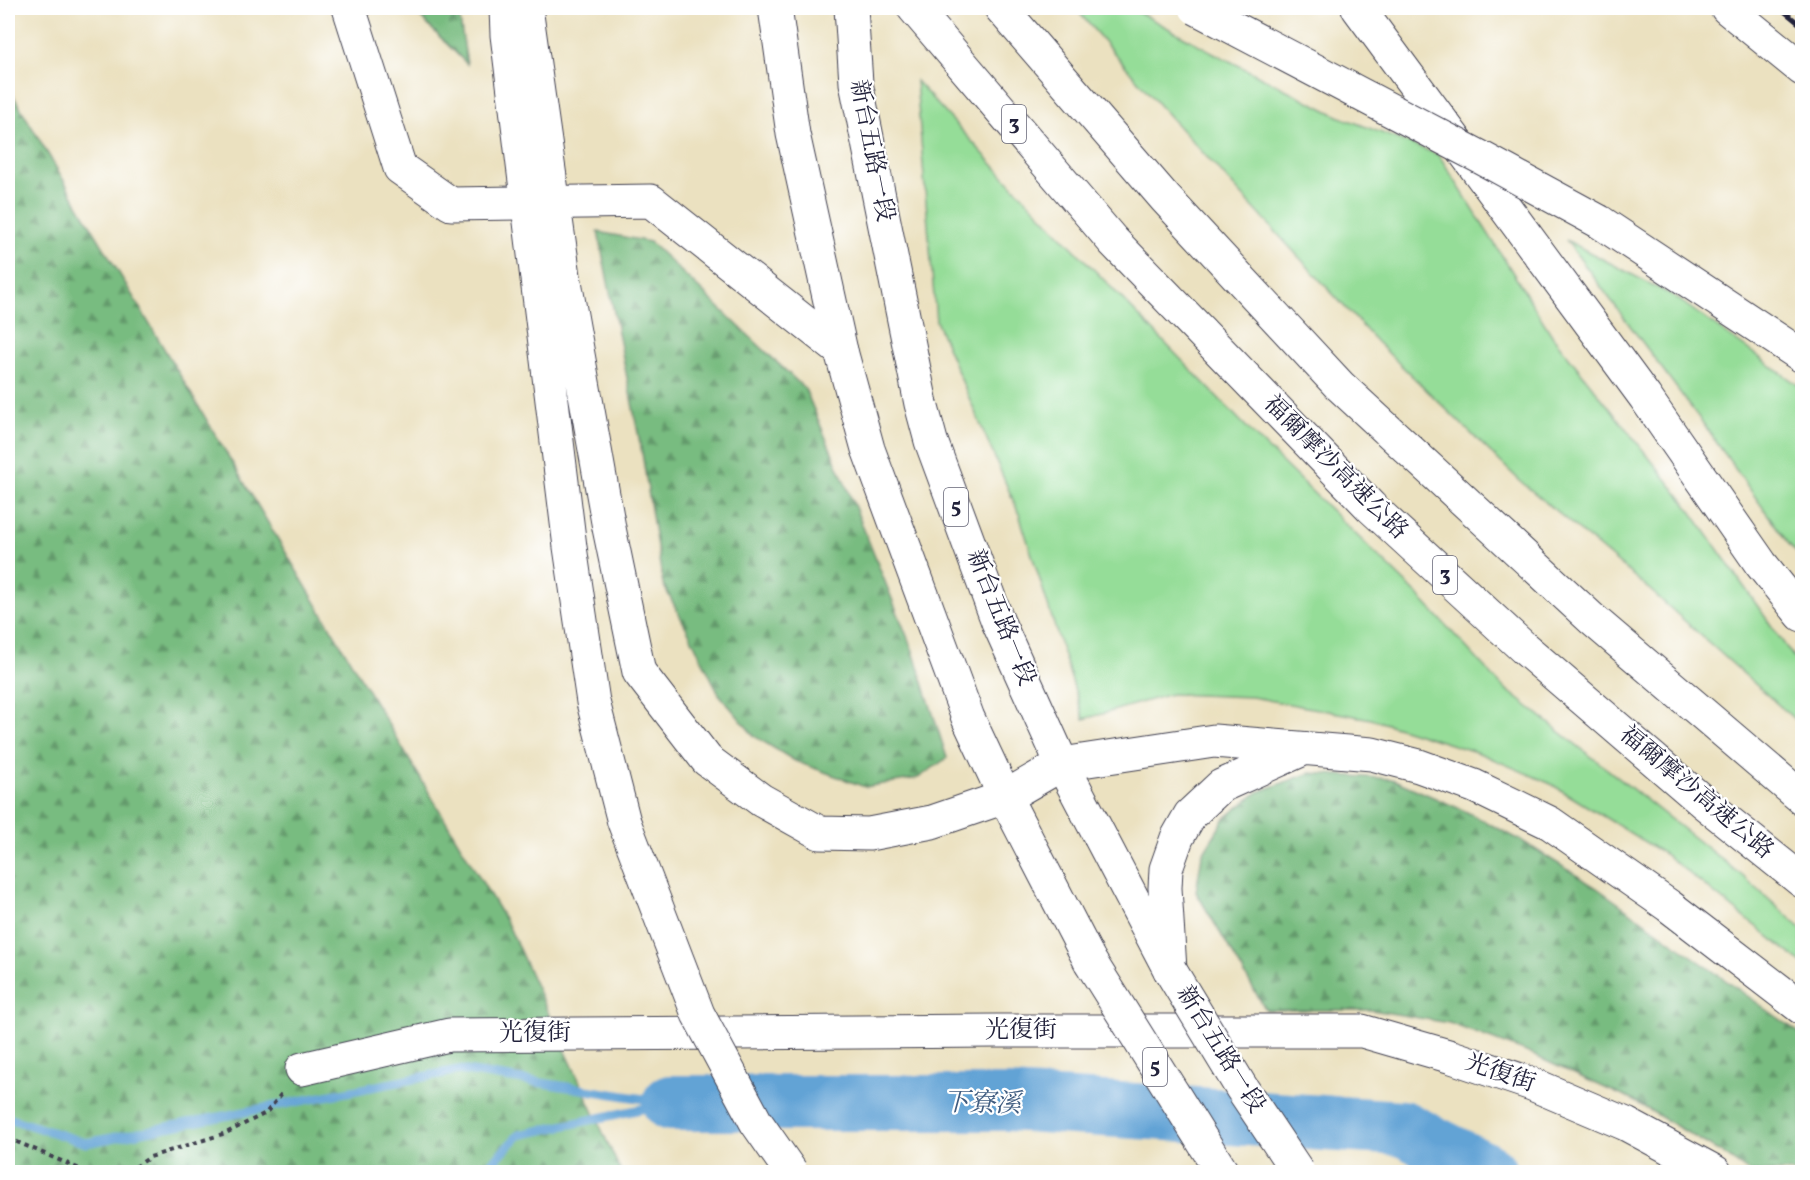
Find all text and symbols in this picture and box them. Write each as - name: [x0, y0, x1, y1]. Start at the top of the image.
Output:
- street label: 新台五路一段: [841, 77, 901, 225]
- road number: 3: [1002, 105, 1026, 143]
- street label: 福爾摩沙高速公路: [1255, 388, 1415, 548]
- road number: 5: [944, 488, 968, 526]
- street label: 新台五路一段: [957, 545, 1043, 691]
- road number: 3: [1433, 556, 1457, 594]
- street label: 福爾摩沙高速公路: [1612, 718, 1780, 868]
- street label: 新台五路一段: [1167, 980, 1273, 1120]
- street label: 光復街: [985, 1014, 1057, 1048]
- street label: 光復街: [499, 1017, 571, 1051]
- street label: 光復街: [1460, 1046, 1540, 1102]
- road number: 5: [1143, 1048, 1167, 1086]
- water label: 下寮溪: [943, 1085, 1024, 1123]

